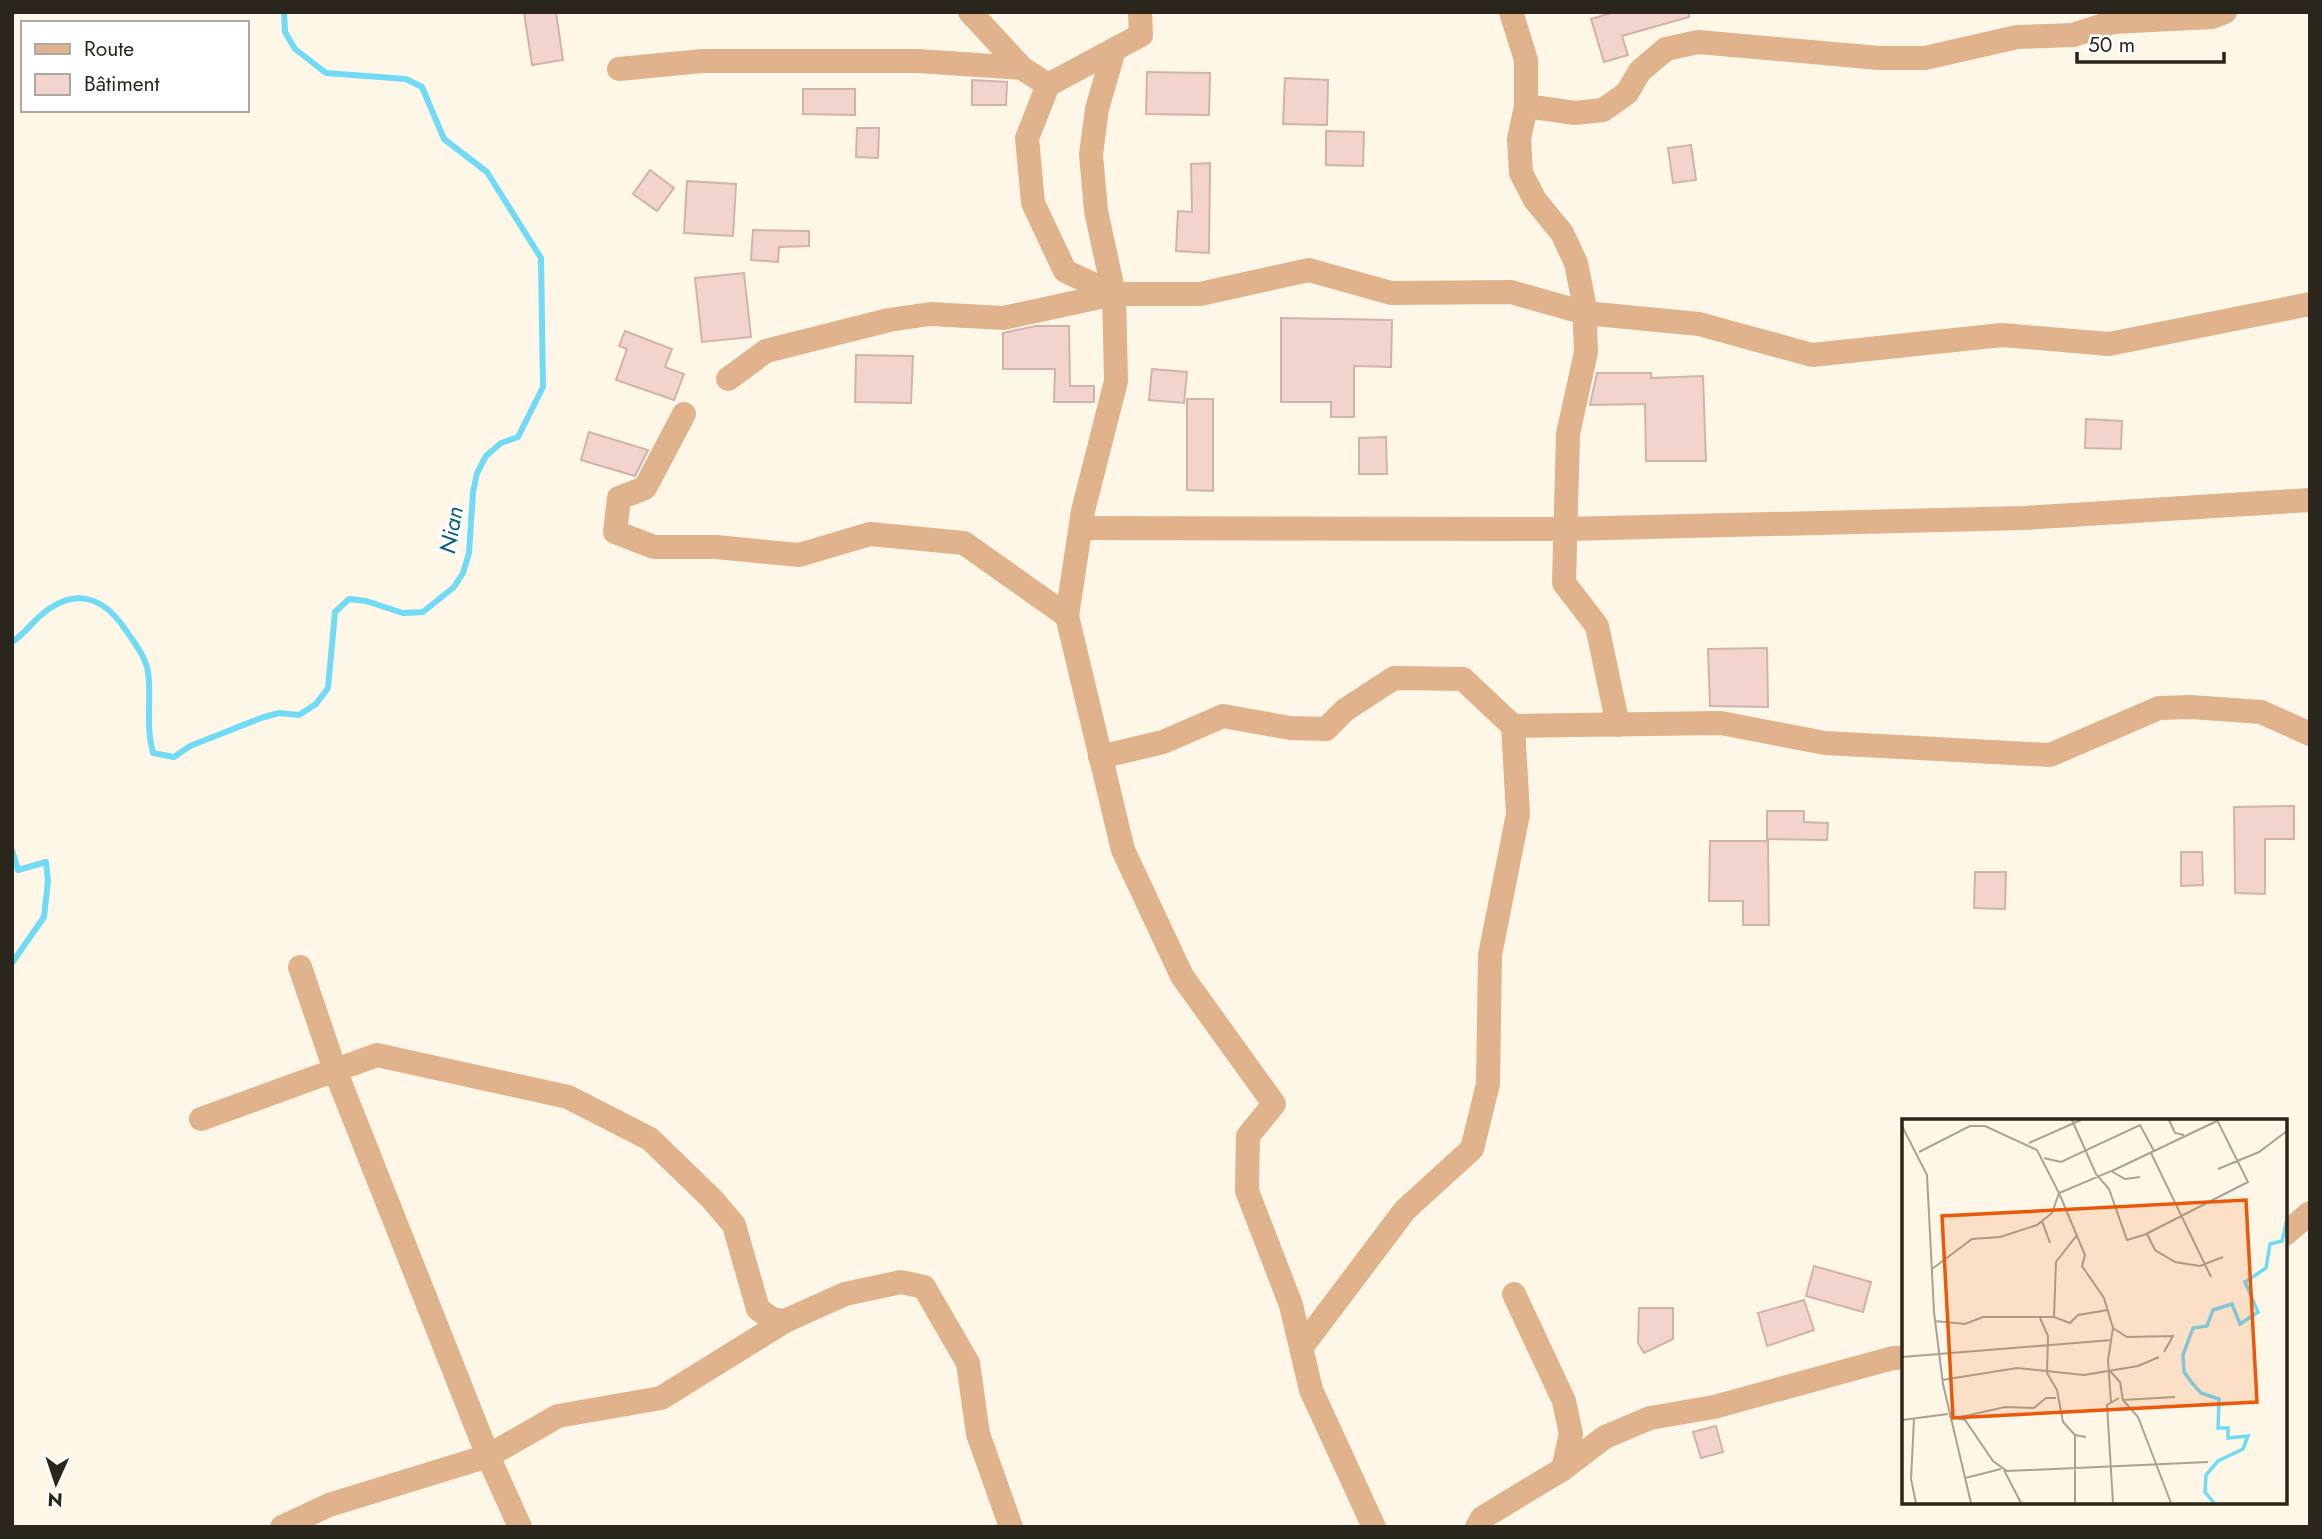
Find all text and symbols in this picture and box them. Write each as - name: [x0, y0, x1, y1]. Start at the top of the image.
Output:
- legend: [21, 21, 248, 112]
- scale bar: [2077, 21, 2224, 65]
- text: 50 m: [2088, 30, 2135, 60]
- text: Route: [84, 34, 134, 64]
- text: Bâtiment: [84, 69, 160, 99]
- water label: Nian: [430, 504, 472, 556]
- inset map: [1902, 1119, 2287, 1504]
- north arrow: [21, 1448, 91, 1518]
- text: N: [47, 1486, 63, 1513]

